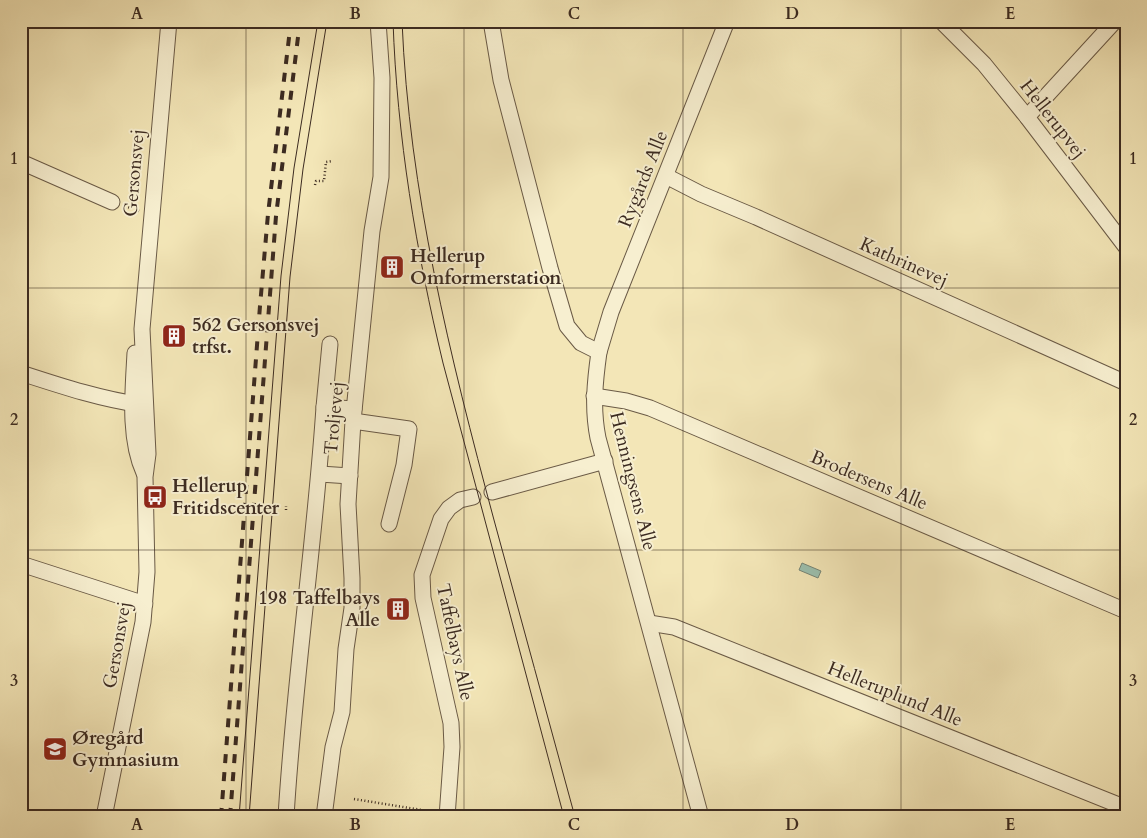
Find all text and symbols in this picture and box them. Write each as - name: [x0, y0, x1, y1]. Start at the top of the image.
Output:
- text: A: [131, 3, 143, 25]
- text: B: [349, 3, 361, 25]
- text: C: [568, 3, 580, 25]
- text: D: [785, 3, 799, 25]
- text: E: [1005, 3, 1015, 25]
- street label: Hellerupvej: [1014, 74, 1092, 164]
- street label: Rygårds Alle: [612, 127, 674, 231]
- street label: Gersonsvej: [117, 128, 151, 218]
- text: 1: [10, 148, 18, 170]
- text: 1: [1129, 148, 1137, 170]
- street label: Kathrinevej: [856, 231, 952, 293]
- place label: Hellerup Omformerstation: [410, 243, 562, 291]
- building icon: Hellerup Omformerstation: [379, 254, 405, 280]
- place label: 562 Gersonsvej trfst.: [192, 312, 320, 360]
- building icon: 562 Gersonsvej trfst.: [161, 323, 187, 349]
- street label: Troljevej: [318, 380, 350, 456]
- text: 2: [10, 409, 18, 431]
- street label: Henningsens Alle: [603, 409, 663, 553]
- text: 2: [1129, 409, 1137, 431]
- street label: Brodersens Alle: [806, 444, 932, 516]
- place label: Hellerup Fritidscenter: [172, 473, 280, 521]
- bus stop icon: Hellerup Fritidscenter: [142, 484, 168, 510]
- street label: Taffelbays Alle: [430, 581, 480, 703]
- place label: 198 Taffelbays Alle: [258, 585, 380, 633]
- building icon: 198 Taffelbays Alle: [385, 596, 411, 622]
- street label: Gersonsvej: [97, 599, 137, 691]
- street label: Helleruplund Alle: [824, 655, 966, 733]
- text: 3: [10, 670, 18, 692]
- text: 3: [1129, 670, 1137, 692]
- place label: Øregård Gymnasium: [72, 725, 180, 773]
- school or university icon: Øregård Gymnasium: [42, 736, 68, 762]
- text: A: [131, 814, 143, 836]
- text: B: [349, 814, 361, 836]
- text: C: [568, 814, 580, 836]
- text: D: [785, 814, 799, 836]
- text: E: [1005, 814, 1015, 836]

